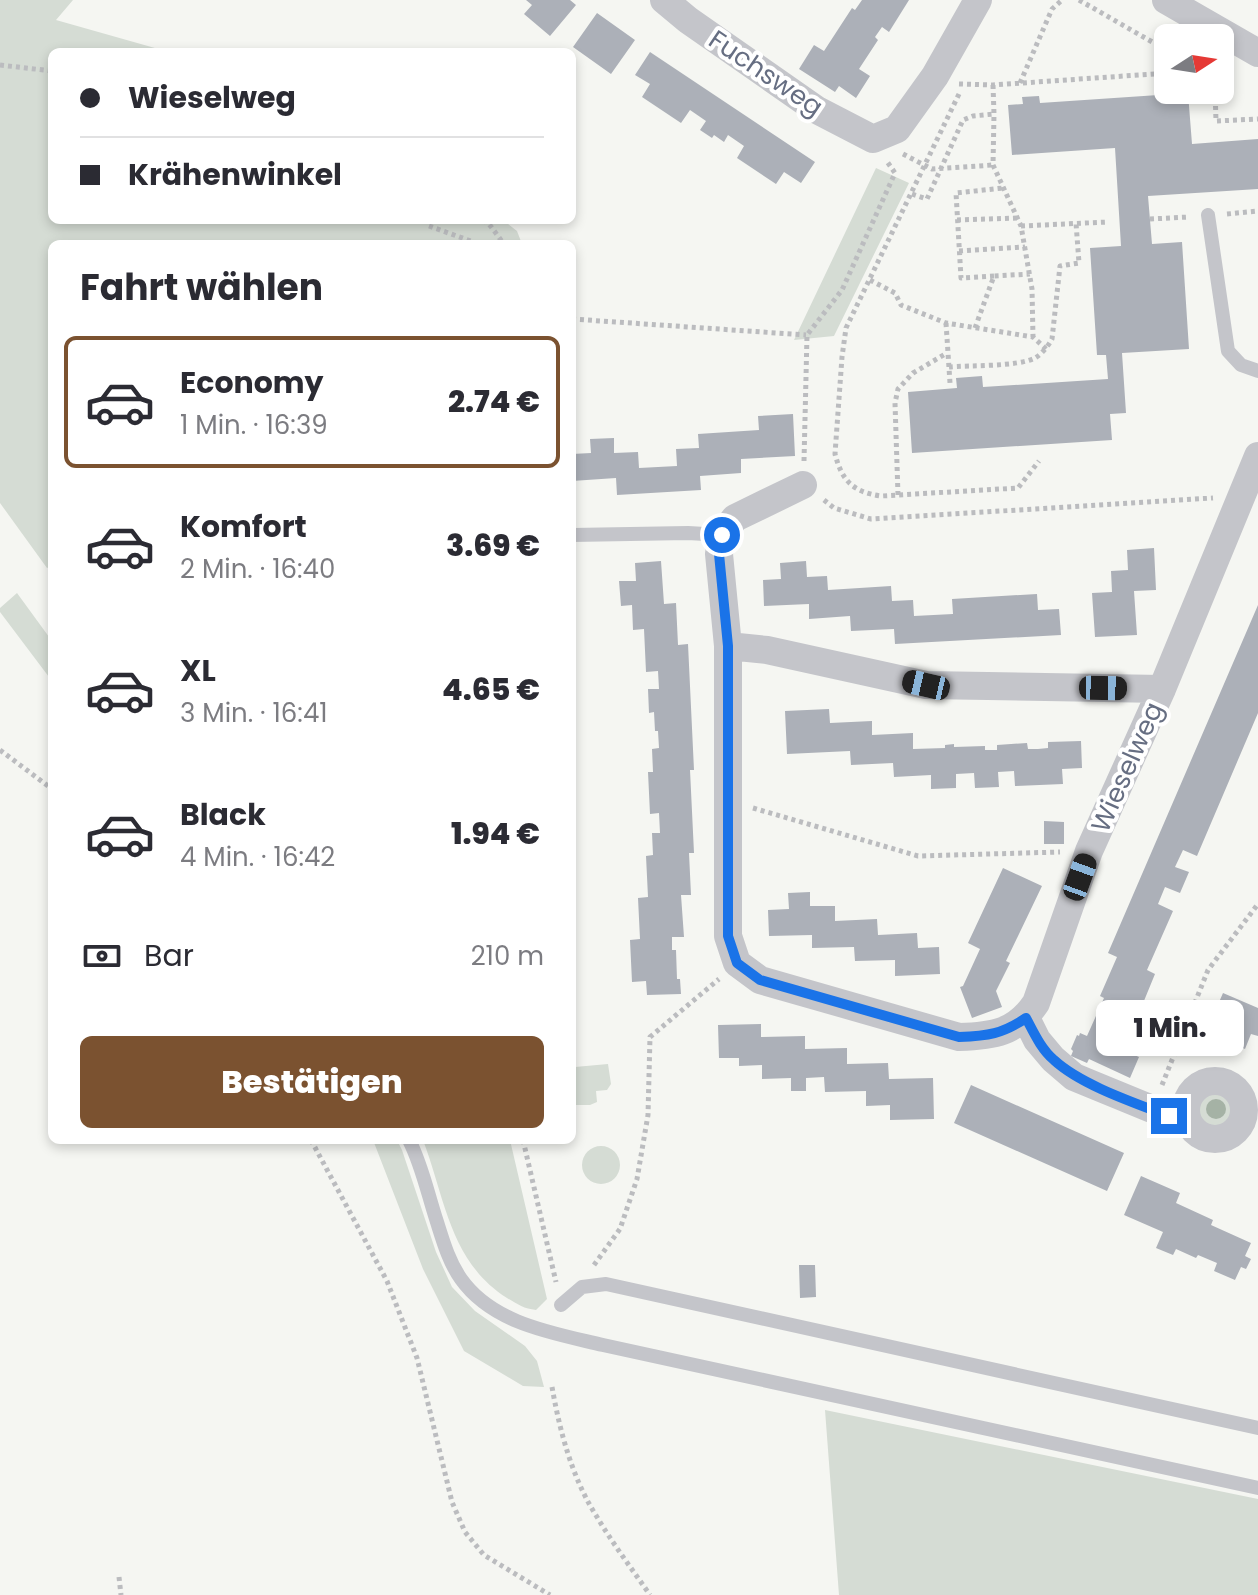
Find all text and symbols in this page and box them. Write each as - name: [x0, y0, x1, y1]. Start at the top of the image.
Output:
- street label: Fuchsweg: [702, 22, 830, 124]
- north arrow: [1154, 24, 1234, 104]
- map controls: [1154, 24, 1234, 104]
- text: Wieselweg: [128, 76, 296, 119]
- text: Krähenwinkel: [128, 153, 342, 196]
- text: Fahrt wählen: [80, 262, 323, 313]
- text: Economy: [180, 361, 324, 404]
- icon: car: [84, 366, 156, 438]
- text: 2.74 €: [448, 380, 540, 423]
- text: 1 Min. · 16:39: [180, 407, 328, 443]
- text: Komfort: [180, 505, 307, 548]
- icon: car: [84, 510, 156, 582]
- route start: [704, 517, 740, 553]
- text: 3.69 €: [446, 524, 540, 567]
- text: 2 Min. · 16:40: [180, 551, 335, 587]
- text: XL: [180, 649, 216, 692]
- icon: car: [84, 654, 156, 726]
- text: 4.65 €: [442, 668, 540, 711]
- car: [900, 668, 952, 702]
- car: [1079, 676, 1127, 700]
- text: 3 Min. · 16:41: [180, 695, 328, 731]
- street label: Wieselweg: [1082, 696, 1172, 838]
- text: Black: [180, 793, 266, 836]
- icon: car: [84, 798, 156, 870]
- text: 1.94 €: [451, 812, 540, 855]
- text: 4 Min. · 16:42: [180, 839, 335, 875]
- car: [1061, 850, 1099, 904]
- icon: cash: [80, 934, 124, 978]
- text: Bar: [144, 934, 194, 977]
- text: 210 m: [471, 938, 544, 974]
- callout: 1 Min.: [1095, 1000, 1243, 1056]
- text: 1 Min.: [1133, 1010, 1207, 1046]
- button: Bestätigen: [80, 1036, 544, 1128]
- route end: [1151, 1098, 1187, 1134]

